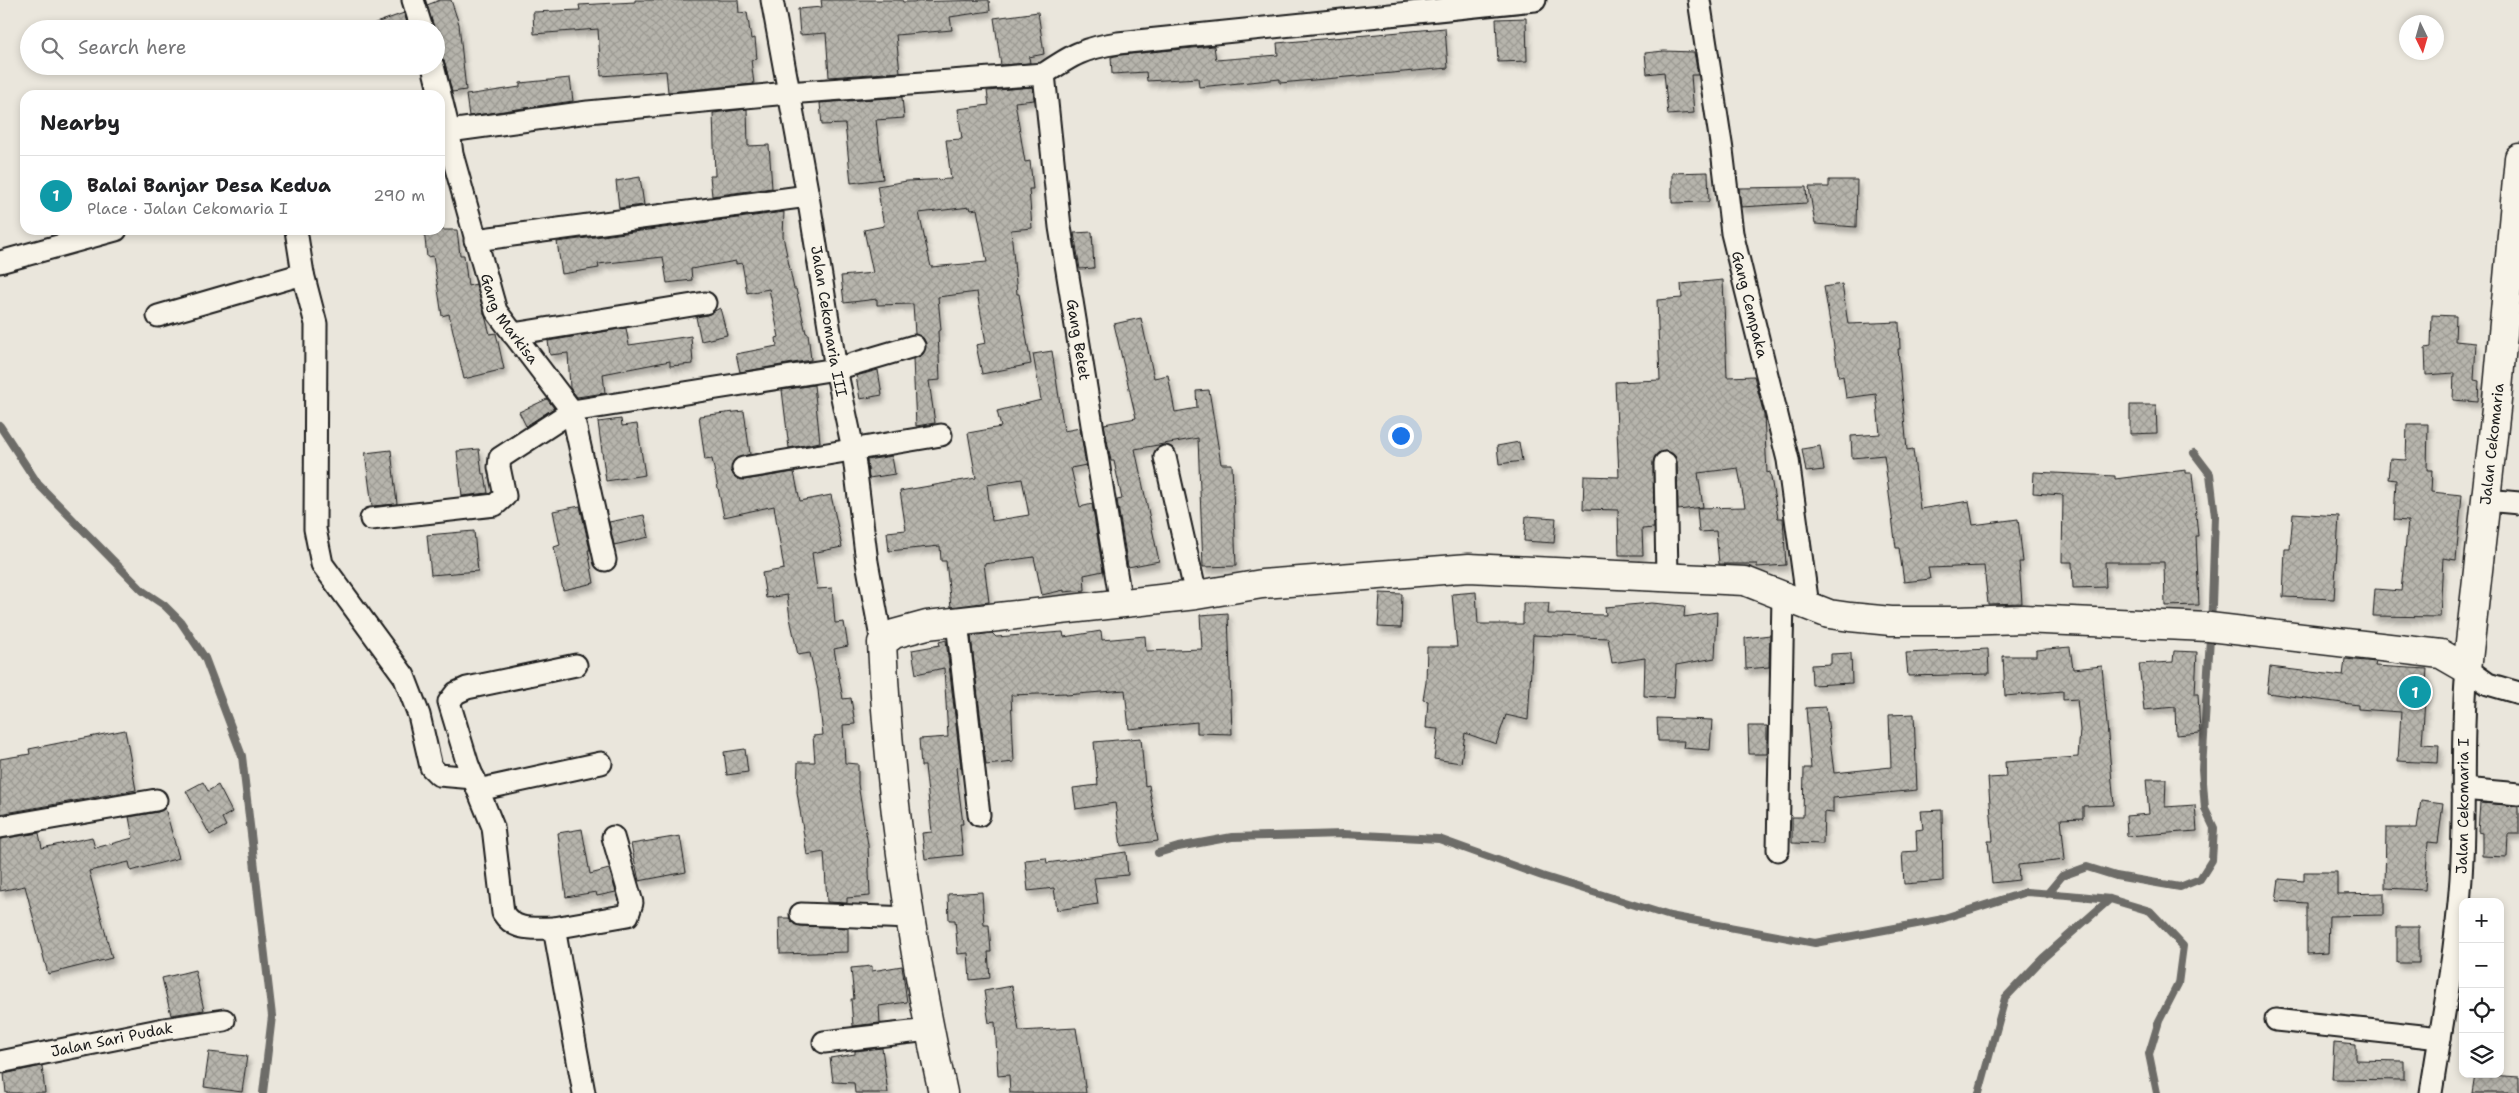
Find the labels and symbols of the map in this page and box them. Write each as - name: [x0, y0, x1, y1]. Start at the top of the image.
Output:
- north arrow: [2399, 15, 2444, 60]
- street label: Jalan Cekomaria III: [806, 244, 852, 398]
- street label: Gang Cempaka: [1727, 249, 1773, 361]
- street label: Gang Markisa: [476, 271, 543, 369]
- street label: Gang Betet: [1062, 298, 1095, 382]
- street label: Jalan Cekomaria: [2475, 382, 2509, 506]
- your location: [1388, 423, 1414, 449]
- pin: 1: [2399, 673, 2431, 711]
- street label: Jalan Cekomaria I: [2451, 738, 2474, 875]
- street label: Jalan Sari Pudak: [49, 1018, 174, 1062]

